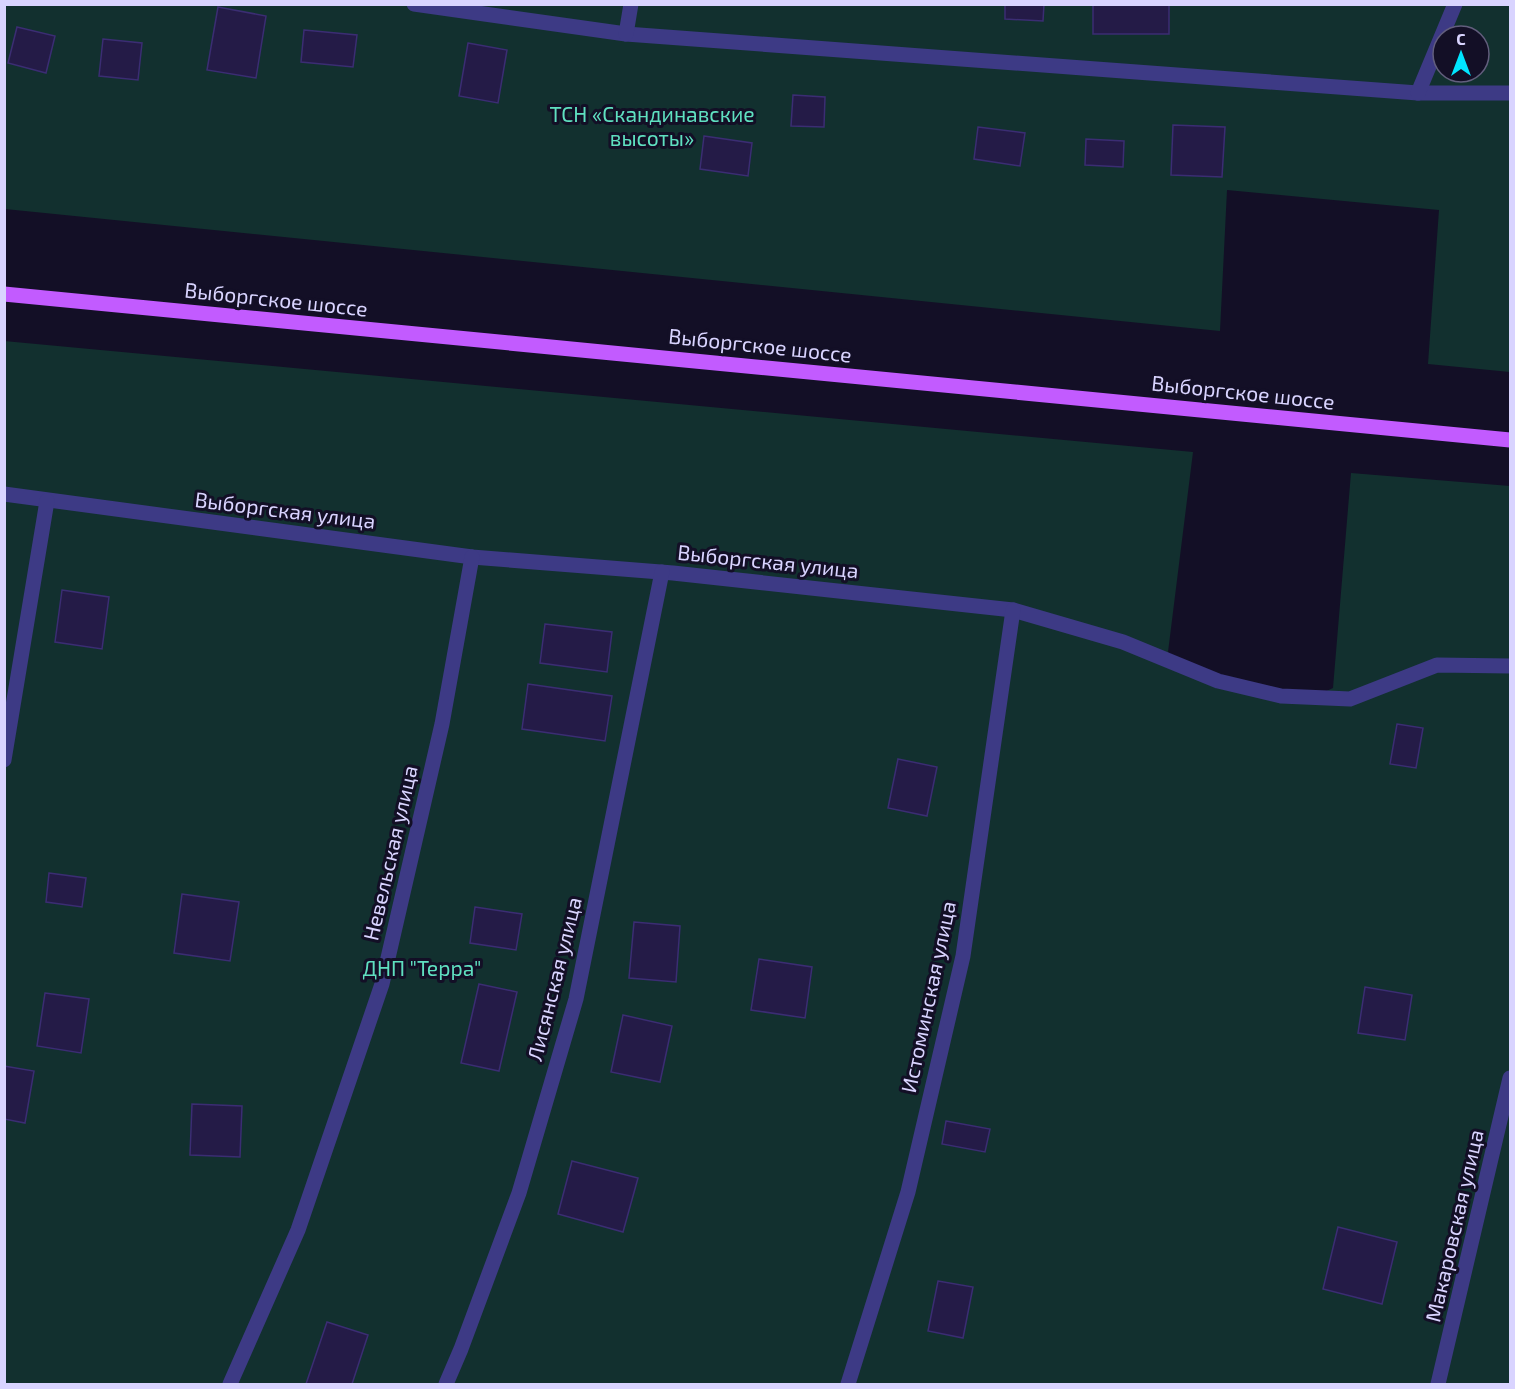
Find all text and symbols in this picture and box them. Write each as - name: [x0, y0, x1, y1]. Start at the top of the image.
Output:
- north arrow: [1431, 24, 1491, 84]
- text: С: [1456, 29, 1466, 48]
- park label: ТСН «Скандинавские высоты»: [549, 101, 755, 150]
- street label: Выборгское шоссе: [183, 276, 369, 321]
- street label: Выборгское шоссе: [667, 322, 853, 367]
- street label: Выборгское шоссе: [1150, 369, 1336, 414]
- street label: Выборгская улица: [193, 486, 377, 534]
- street label: Выборгская улица: [676, 539, 860, 583]
- street label: Невельская улица: [357, 763, 423, 943]
- street label: Лисянская улица: [521, 894, 587, 1063]
- street label: Истоминская улица: [895, 899, 961, 1095]
- park label: ДНП "Терра": [363, 955, 481, 980]
- street label: Макаровская улица: [1419, 1127, 1489, 1324]

